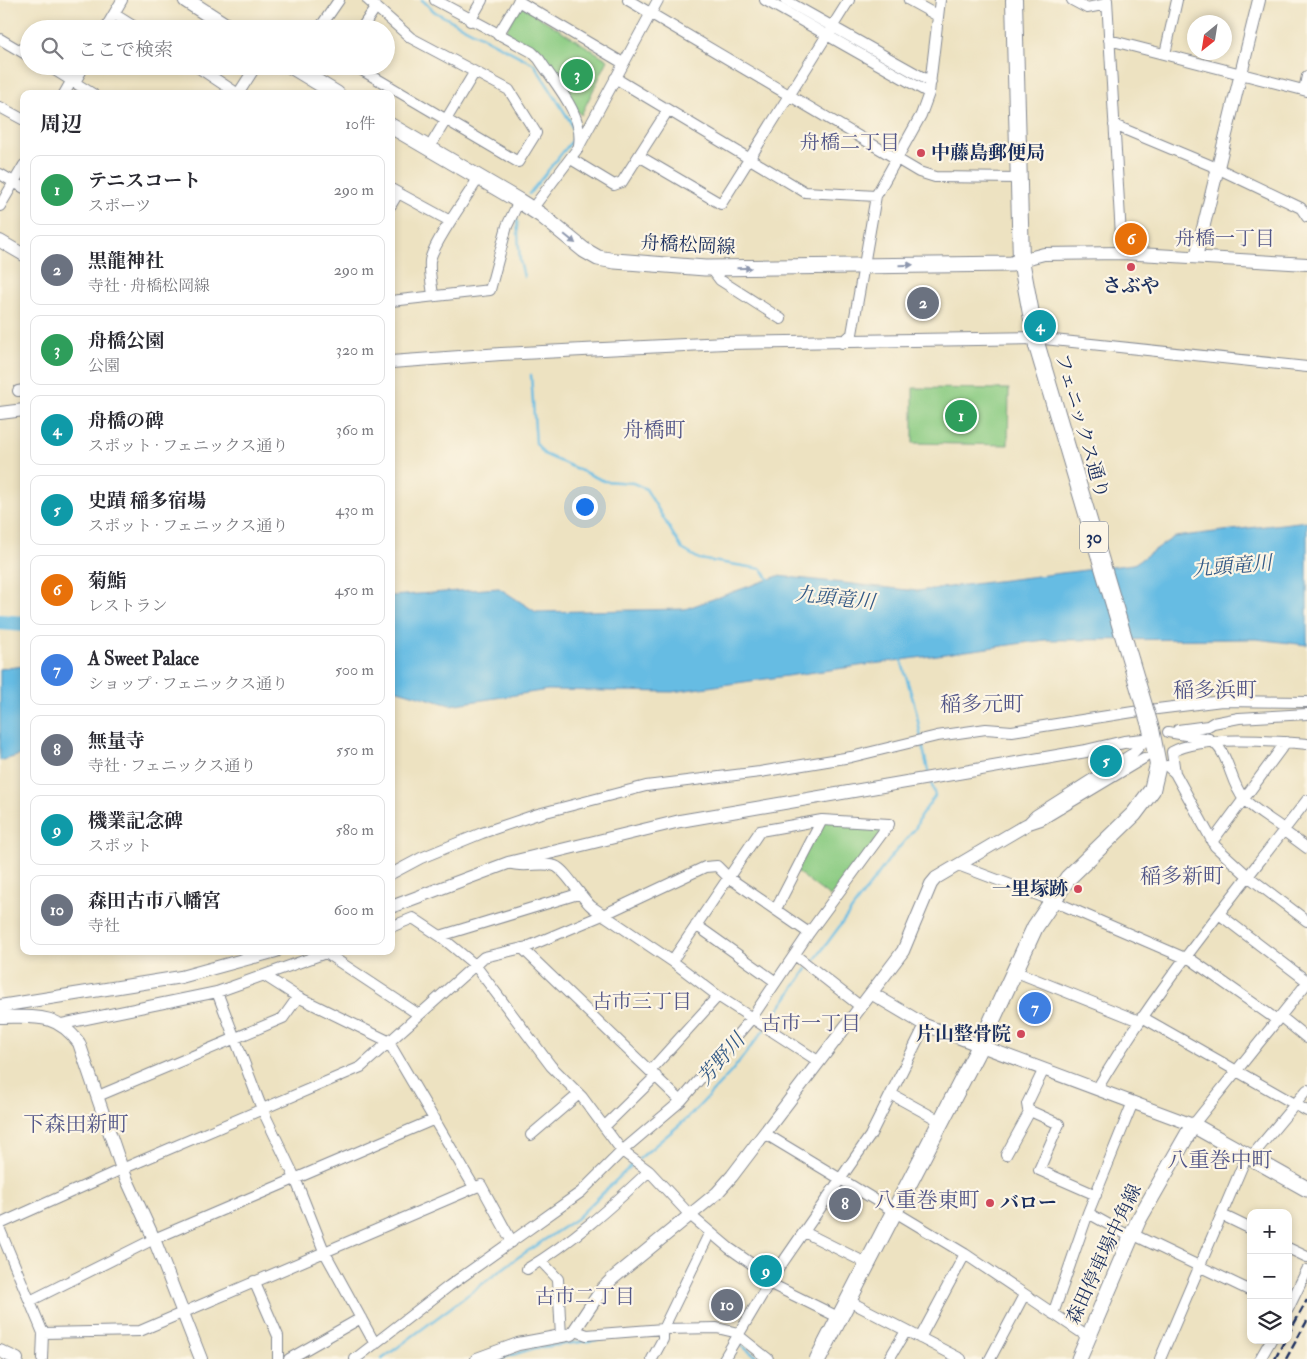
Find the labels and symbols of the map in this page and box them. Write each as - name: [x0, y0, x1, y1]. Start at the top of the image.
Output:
- north arrow: [1187, 15, 1232, 60]
- pin: 3: [561, 56, 593, 94]
- district label: 舟橋二丁目: [800, 130, 900, 155]
- place label: 中藤島郵便局: [931, 141, 1045, 165]
- marker: 中藤島郵便局: [915, 147, 927, 159]
- pin: 6: [1115, 220, 1147, 258]
- district label: 舟橋一丁目: [1175, 226, 1275, 251]
- street label: 舟橋松岡線: [640, 231, 736, 259]
- one-way arrow: [564, 233, 577, 244]
- one-way arrow: [898, 261, 914, 269]
- marker: さぶや: [1125, 261, 1137, 273]
- one-way arrow: [736, 264, 752, 272]
- place label: さぶや: [1102, 274, 1160, 298]
- pin: 2: [907, 284, 939, 322]
- pin: 4: [1024, 307, 1056, 345]
- street label: フェニックス通り: [1050, 351, 1114, 501]
- pin: 1: [945, 397, 977, 435]
- district label: 舟橋町: [623, 417, 686, 444]
- your location: [572, 494, 598, 520]
- road number: 30: [1080, 522, 1108, 552]
- water label: 九頭竜川: [1191, 550, 1275, 582]
- water label: 九頭竜川: [794, 581, 878, 615]
- district label: 稲多浜町: [1173, 677, 1257, 704]
- district label: 稲多元町: [940, 691, 1024, 718]
- pin: 5: [1090, 742, 1122, 780]
- district label: 稲多新町: [1140, 863, 1224, 890]
- place label: 一里塚跡: [992, 877, 1068, 901]
- marker: 一里塚跡: [1072, 883, 1084, 895]
- district label: 古市三丁目: [592, 989, 692, 1014]
- pin: 7: [1019, 989, 1051, 1027]
- district label: 古市一丁目: [761, 1011, 861, 1036]
- place label: 片山整骨院: [916, 1022, 1011, 1046]
- water label: 芳野川: [692, 1027, 751, 1090]
- marker: 片山整骨院: [1015, 1028, 1027, 1040]
- district label: 下森田新町: [24, 1111, 129, 1138]
- district label: 八重巻中町: [1168, 1147, 1273, 1174]
- street label: 森田停車場中角線: [1061, 1180, 1147, 1328]
- pin: 8: [829, 1185, 861, 1223]
- district label: 八重巻東町: [875, 1187, 980, 1214]
- place label: バロー: [1000, 1191, 1057, 1215]
- marker: バロー: [984, 1197, 996, 1209]
- pin: 9: [750, 1252, 782, 1290]
- district label: 古市二丁目: [535, 1284, 635, 1309]
- pin: 10: [711, 1286, 743, 1324]

